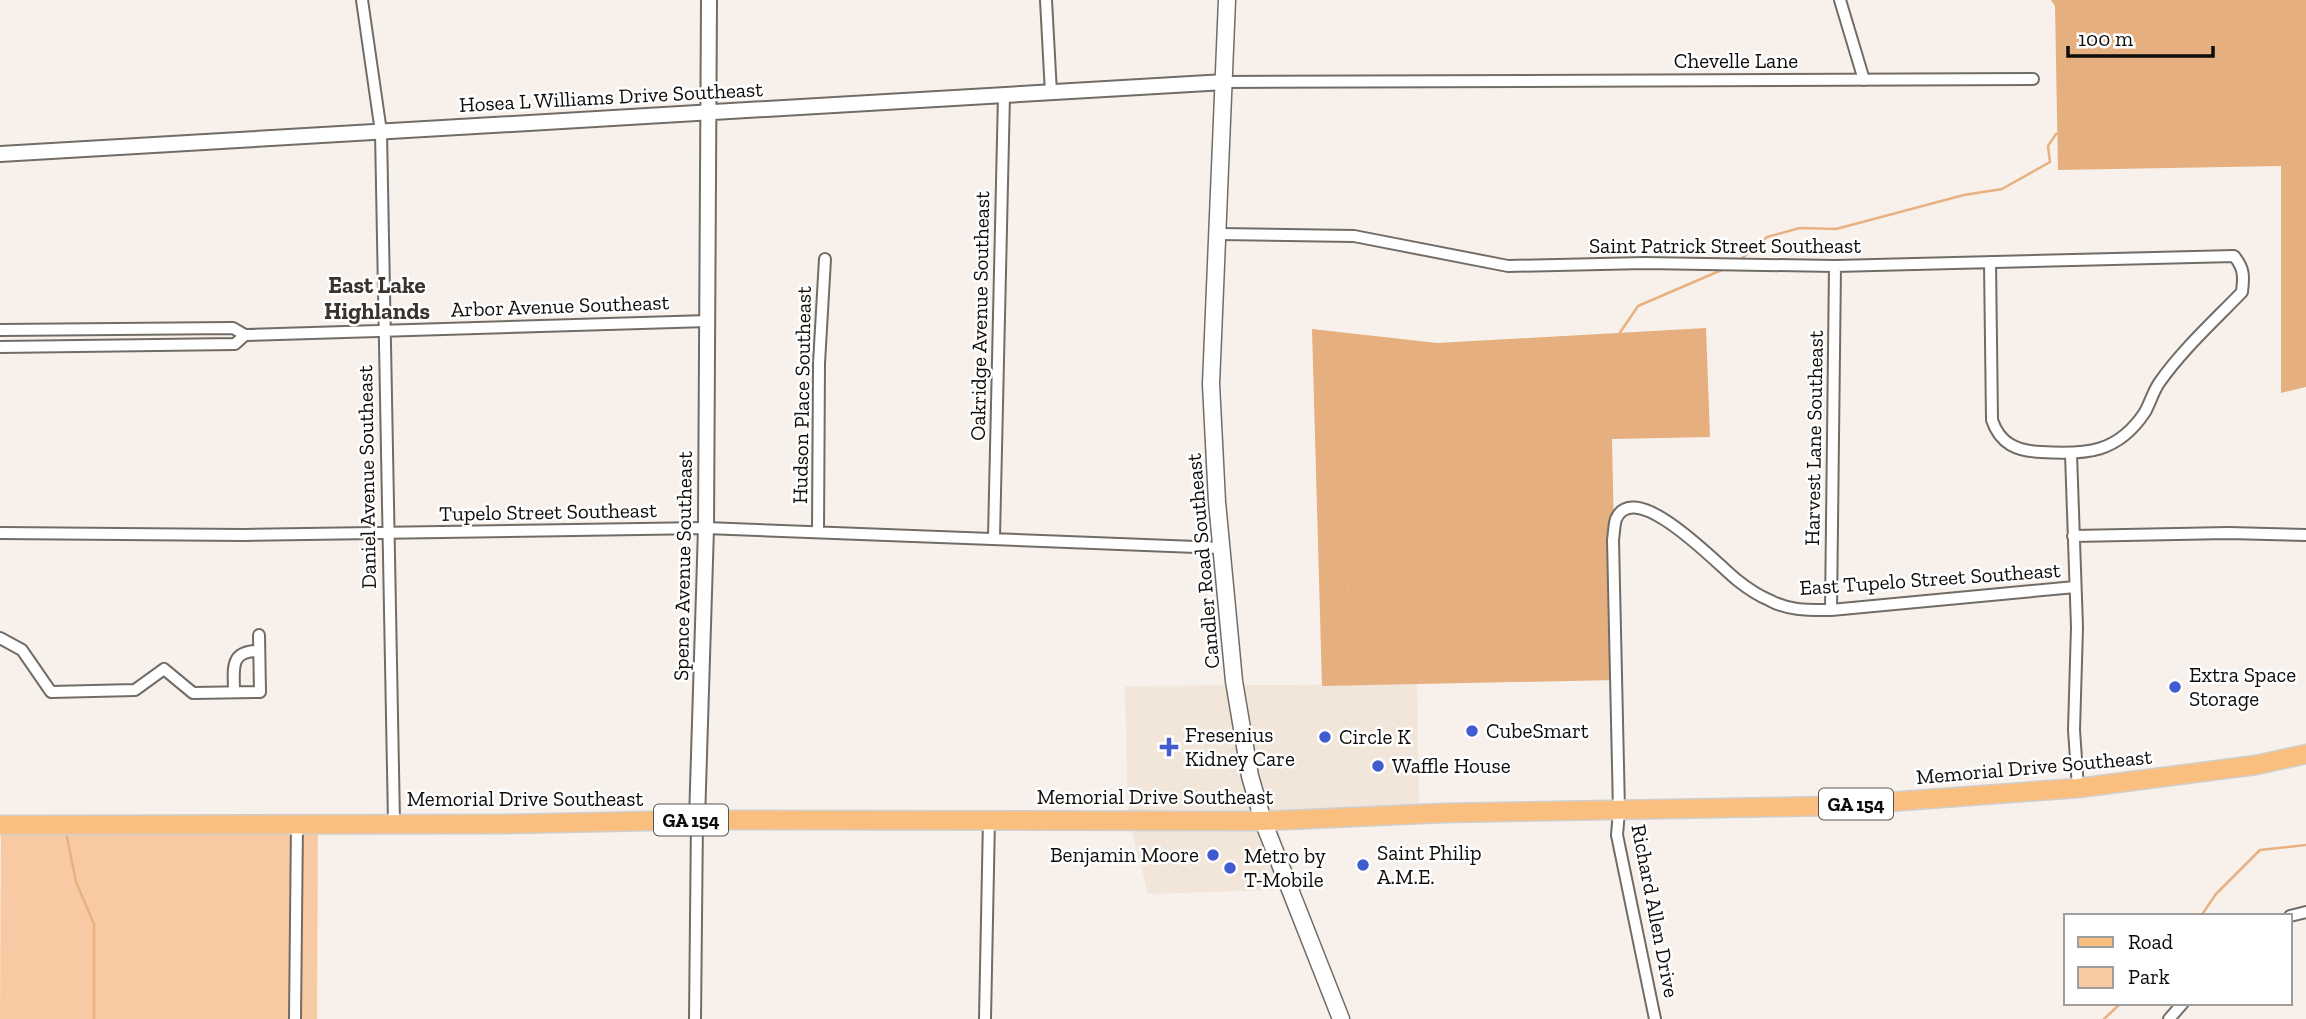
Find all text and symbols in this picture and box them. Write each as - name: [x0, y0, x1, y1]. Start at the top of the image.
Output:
- scale bar: [2068, 14, 2213, 58]
- text: 100 m: [2078, 26, 2133, 51]
- street label: Chevelle Lane: [1674, 48, 1798, 73]
- street label: Hosea L Williams Drive Southeast: [458, 76, 764, 117]
- street label: Oakridge Avenue Southeast: [965, 191, 994, 441]
- street label: Saint Patrick Street Southeast: [1589, 233, 1861, 258]
- district label: East Lake Highlands: [324, 271, 430, 325]
- street label: Hudson Place Southeast: [787, 286, 816, 504]
- street label: Arbor Avenue Southeast: [450, 289, 670, 322]
- street label: Harvest Lane Southeast: [1799, 330, 1828, 546]
- street label: Daniel Avenue Southeast: [352, 365, 381, 589]
- street label: Spence Avenue Southeast: [668, 451, 697, 681]
- street label: Candler Road Southeast: [1181, 452, 1224, 670]
- street label: Tupelo Street Southeast: [439, 497, 657, 526]
- street label: East Tupelo Street Southeast: [1799, 557, 2062, 600]
- place label: Extra Space Storage: [2189, 662, 2296, 711]
- marker: Extra Space Storage: [2167, 679, 2183, 695]
- place label: CubeSmart: [1486, 718, 1589, 743]
- place label: Fresenius Kidney Care: [1185, 722, 1295, 771]
- marker: CubeSmart: [1464, 723, 1480, 739]
- place label: Circle K: [1339, 724, 1411, 749]
- marker: Circle K: [1317, 729, 1333, 745]
- marker: Fresenius Kidney Care: [1159, 737, 1179, 757]
- street label: Memorial Drive Southeast: [1915, 744, 2153, 789]
- place label: Waffle House: [1392, 753, 1511, 778]
- marker: Waffle House: [1370, 758, 1386, 774]
- street label: Memorial Drive Southeast: [1037, 784, 1273, 809]
- street label: Memorial Drive Southeast: [407, 786, 643, 811]
- road number: GA 154: [1819, 789, 1893, 820]
- road number: GA 154: [654, 804, 728, 835]
- street label: Richard Allen Drive: [1626, 822, 1685, 1000]
- place label: Saint Philip A.M.E.: [1377, 840, 1482, 889]
- place label: Benjamin Moore: [1050, 842, 1199, 868]
- place label: Metro by T-Mobile: [1244, 843, 1326, 892]
- marker: Benjamin Moore: [1205, 847, 1221, 863]
- marker: Saint Philip A.M.E.: [1355, 857, 1371, 873]
- marker: Metro by T-Mobile: [1222, 860, 1238, 876]
- legend: [2064, 914, 2292, 1005]
- text: Road: [2128, 929, 2174, 954]
- text: Park: [2128, 964, 2170, 989]

